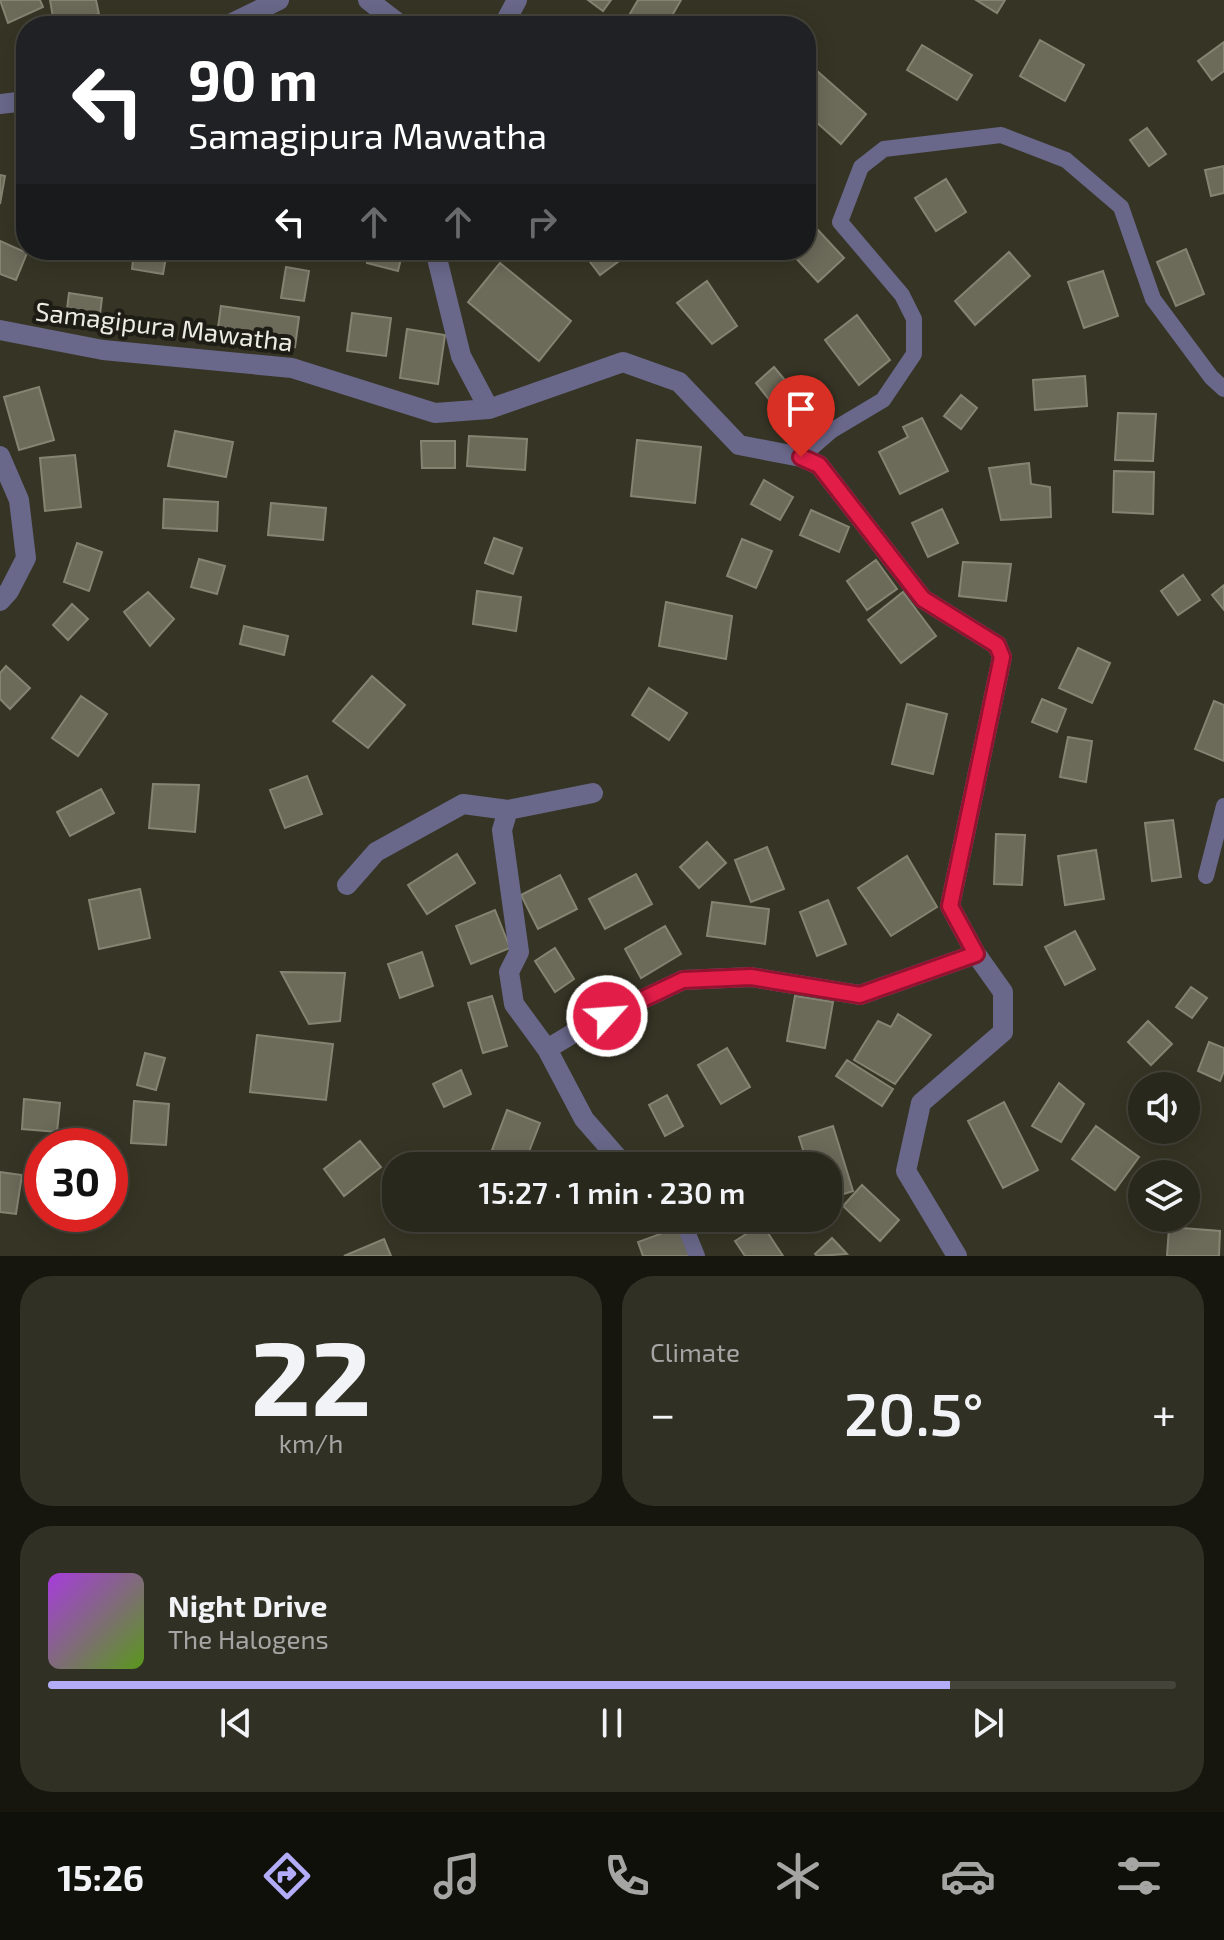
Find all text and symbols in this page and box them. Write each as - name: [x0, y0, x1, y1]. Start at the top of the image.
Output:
- text: 90 m: [188, 45, 318, 112]
- icon: left: [56, 48, 160, 152]
- text: Samagipura Mawatha: [188, 113, 547, 156]
- icon: left: [268, 200, 312, 244]
- icon: ahead: [352, 200, 396, 244]
- icon: ahead: [436, 200, 480, 244]
- icon: right: [520, 200, 564, 244]
- street label: Samagipura Mawatha: [34, 294, 295, 357]
- pin: [767, 375, 835, 457]
- icon: arrive: [779, 387, 823, 431]
- position arrow: [565, 974, 649, 1058]
- map controls: [1128, 1072, 1200, 1232]
- button: sound: [1128, 1072, 1200, 1144]
- speed limit sign: 30: [24, 1128, 128, 1232]
- button: layers: [1128, 1160, 1200, 1232]
- text: 15:27 · 1 min · 230 m: [479, 1174, 745, 1210]
- text: 22: [251, 1312, 371, 1437]
- text: Climate: [650, 1336, 740, 1367]
- text: 20.5°: [844, 1376, 984, 1448]
- text: −: [650, 1386, 676, 1439]
- text: +: [1152, 1386, 1176, 1439]
- text: km/h: [279, 1427, 343, 1458]
- text: Night Drive: [168, 1587, 327, 1623]
- text: The Halogens: [168, 1623, 329, 1654]
- icon: previous: [214, 1701, 258, 1745]
- icon: pause: [590, 1701, 634, 1745]
- icon: next: [966, 1701, 1010, 1745]
- icon: directions: [259, 1848, 315, 1904]
- icon: music: [429, 1848, 485, 1904]
- icon: phone: [599, 1848, 655, 1904]
- icon: climate: [770, 1848, 826, 1904]
- icon: car: [940, 1848, 996, 1904]
- icon: filters: [1111, 1848, 1167, 1904]
- text: 15:26: [57, 1855, 144, 1898]

